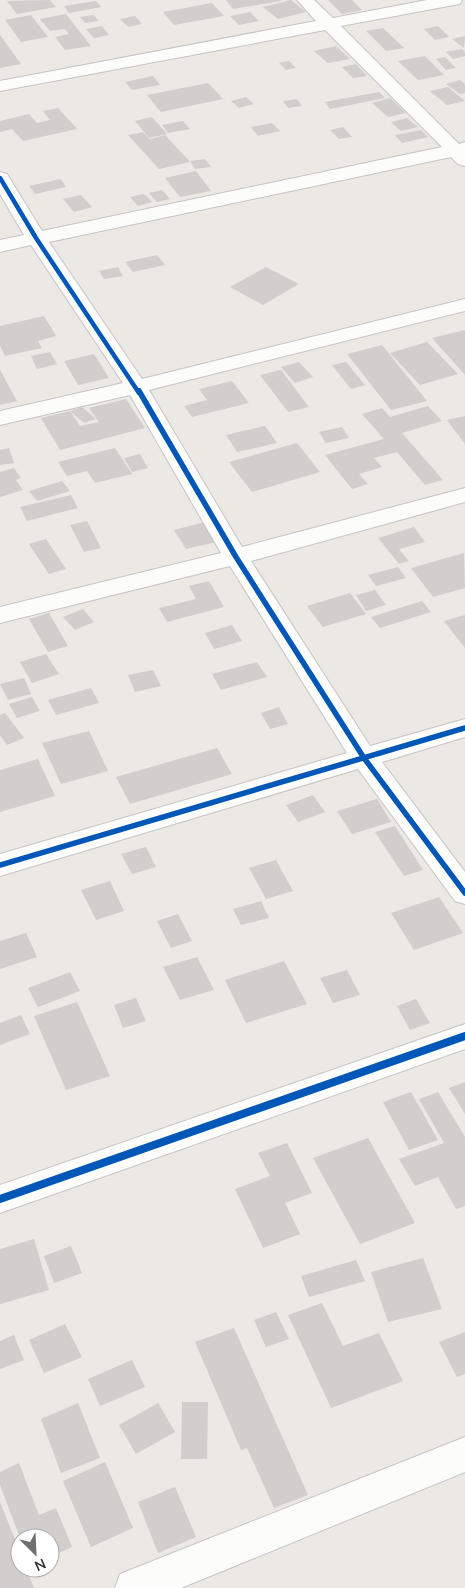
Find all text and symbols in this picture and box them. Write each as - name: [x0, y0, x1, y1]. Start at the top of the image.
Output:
- north arrow: [10, 1528, 60, 1578]
- text: N: [31, 1554, 49, 1575]

